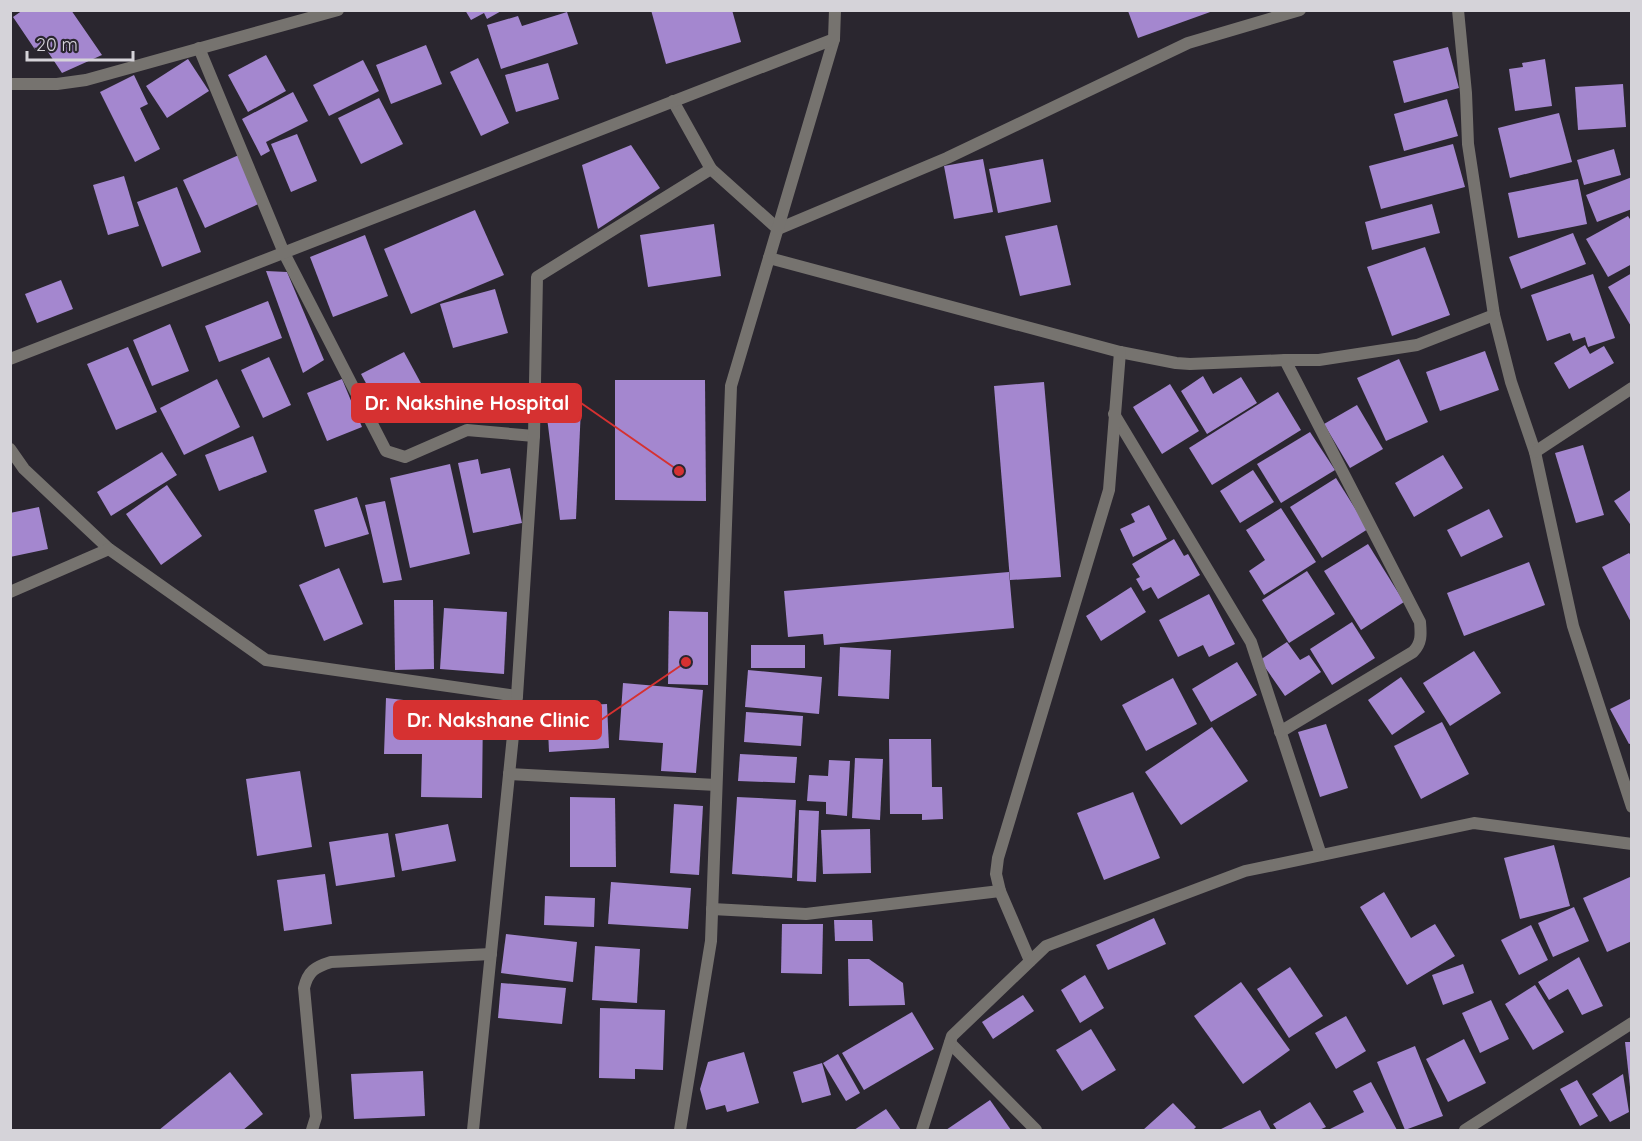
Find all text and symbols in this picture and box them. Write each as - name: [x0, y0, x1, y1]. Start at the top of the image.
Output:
- scale bar: [27, 24, 134, 62]
- text: 20 m: [36, 33, 78, 56]
- callout: Dr. Nakshine Hospital: [352, 384, 581, 422]
- text: Dr. Nakshine Hospital: [364, 390, 570, 415]
- callout: Dr. Nakshane Clinic: [394, 701, 601, 739]
- text: Dr. Nakshane Clinic: [407, 707, 589, 732]

